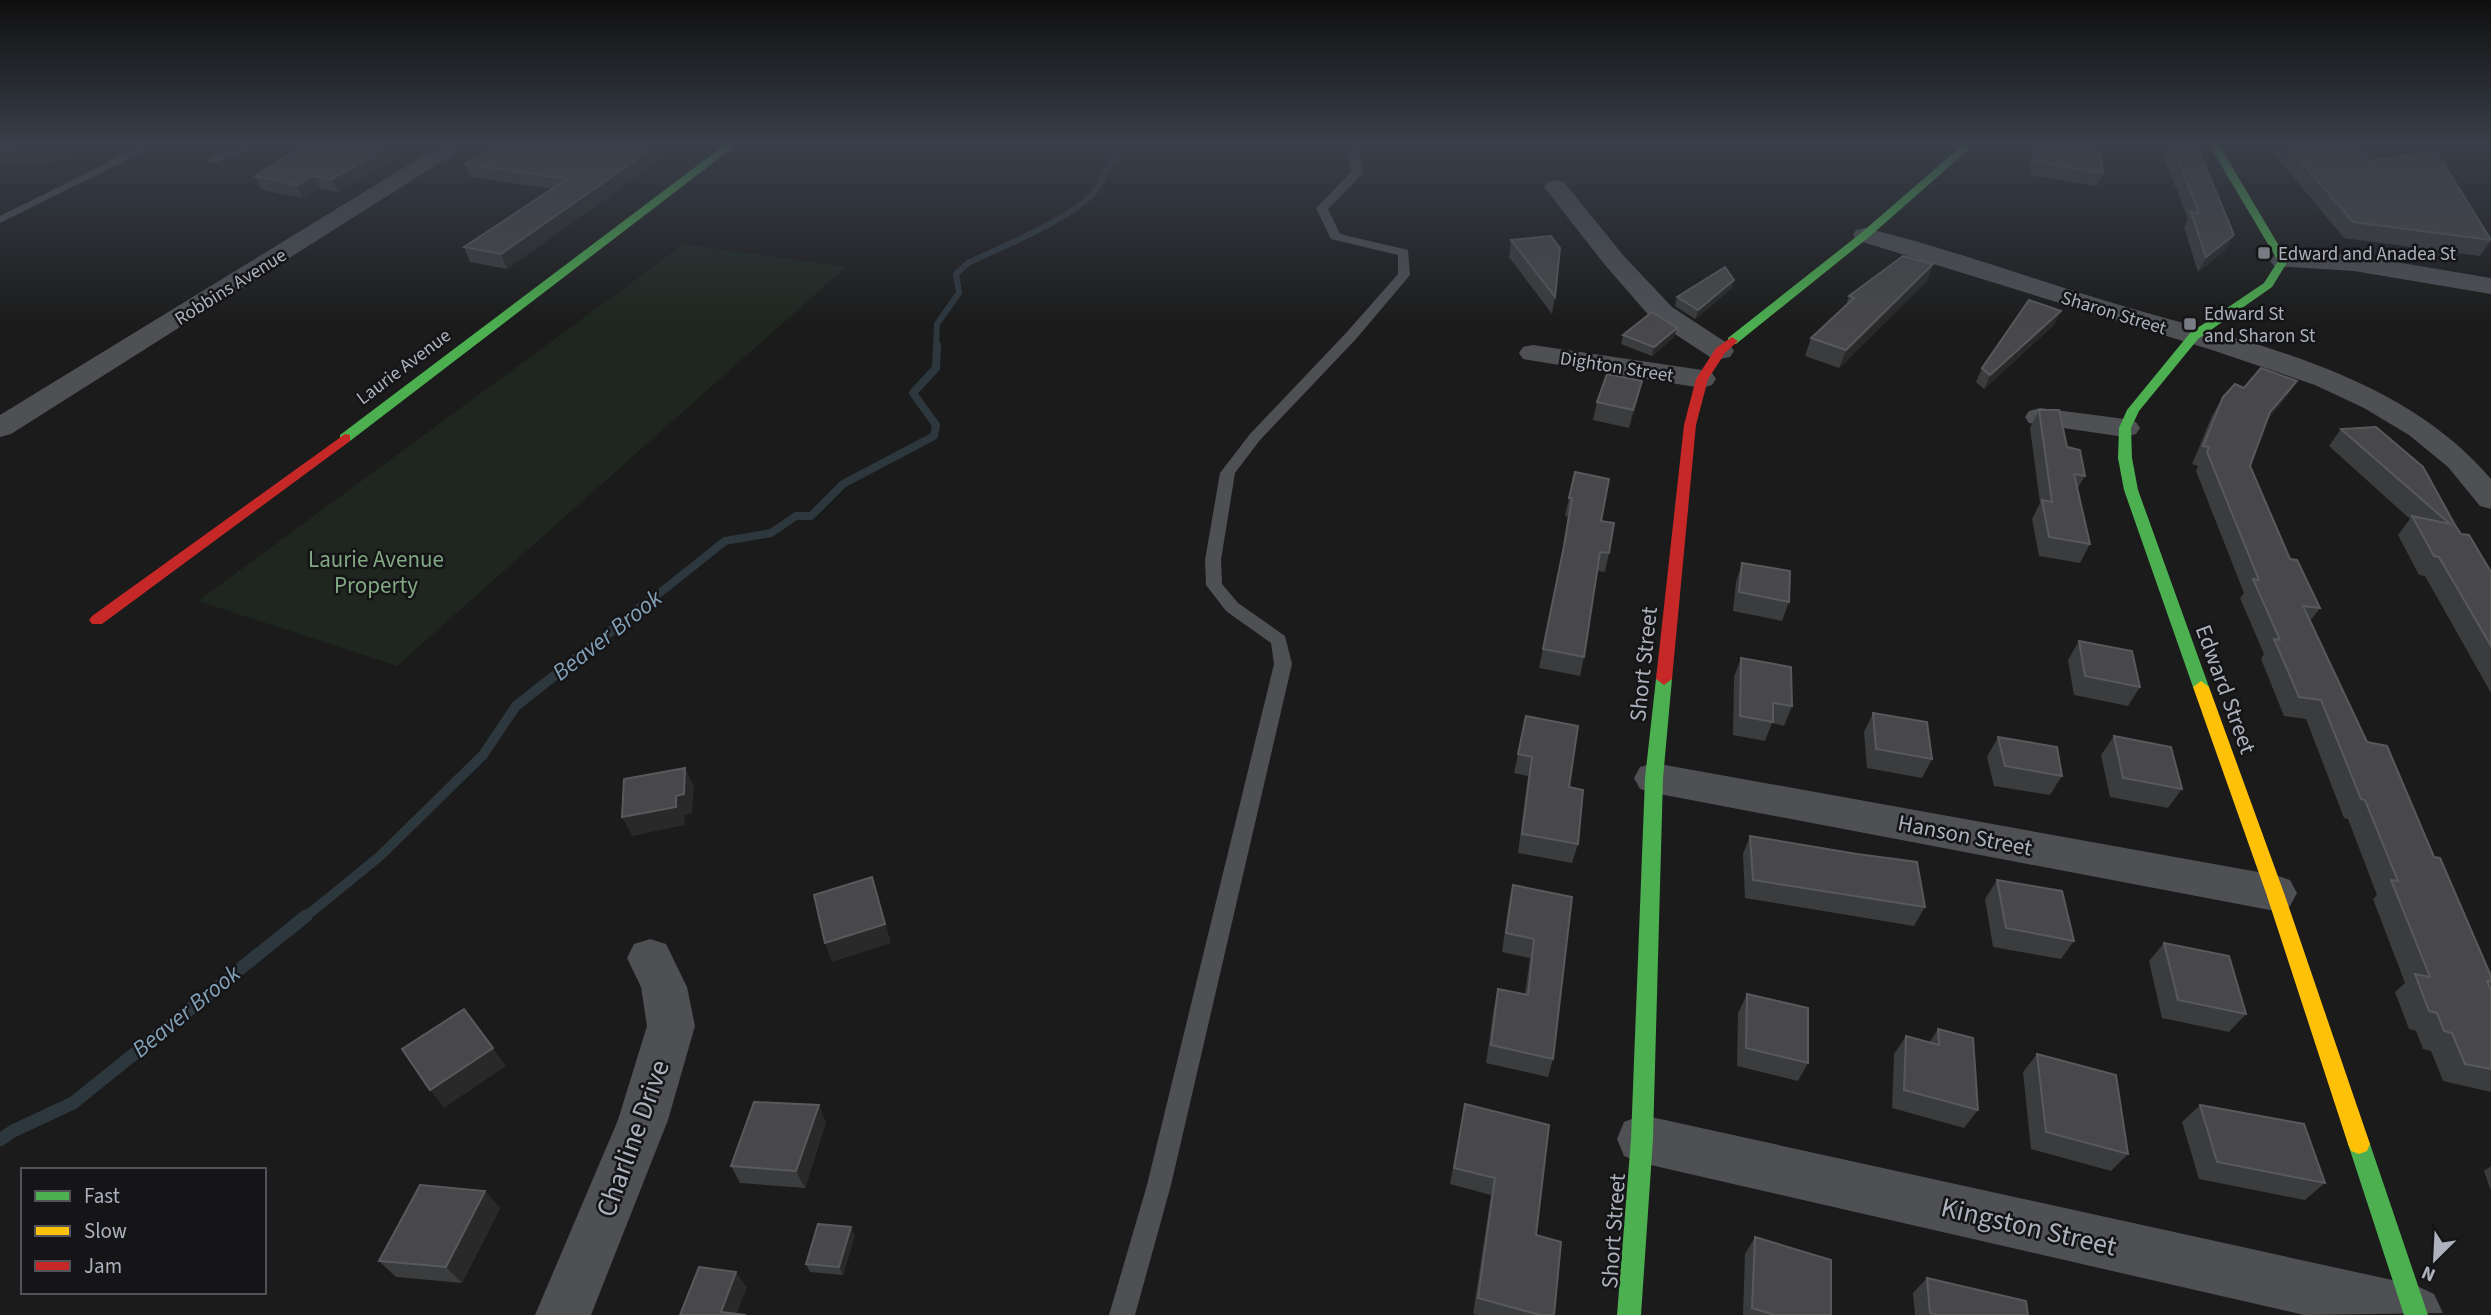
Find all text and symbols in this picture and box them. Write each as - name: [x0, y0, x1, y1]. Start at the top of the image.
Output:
- place label: Edward and Anadea St: [2278, 241, 2457, 268]
- street label: Robbins Avenue: [170, 242, 292, 332]
- marker: Edward and Anadea St: [2256, 245, 2272, 261]
- street label: Sharon Street: [2058, 285, 2170, 342]
- place label: Edward St and Sharon St: [2204, 301, 2316, 350]
- marker: Edward St and Sharon St: [2182, 316, 2198, 332]
- street label: Laurie Avenue: [351, 323, 457, 412]
- street label: Dighton Street: [1558, 345, 1676, 390]
- park label: Laurie Avenue Property: [308, 543, 444, 602]
- water label: Beaver Brook: [545, 581, 670, 689]
- street label: Short Street: [1621, 605, 1666, 723]
- street label: Edward Street: [2187, 620, 2264, 759]
- street label: Hanson Street: [1895, 806, 2035, 865]
- water label: Beaver Brook: [124, 956, 249, 1066]
- street label: Charline Drive: [586, 1054, 680, 1223]
- legend: [21, 1168, 266, 1294]
- street label: Short Street: [1593, 1172, 1634, 1290]
- text: Fast: [84, 1181, 120, 1211]
- street label: Kingston Street: [1937, 1187, 2121, 1267]
- text: Slow: [84, 1216, 127, 1246]
- north arrow: [2400, 1224, 2470, 1294]
- text: Jam: [84, 1251, 122, 1281]
- text: N: [2417, 1258, 2440, 1288]

